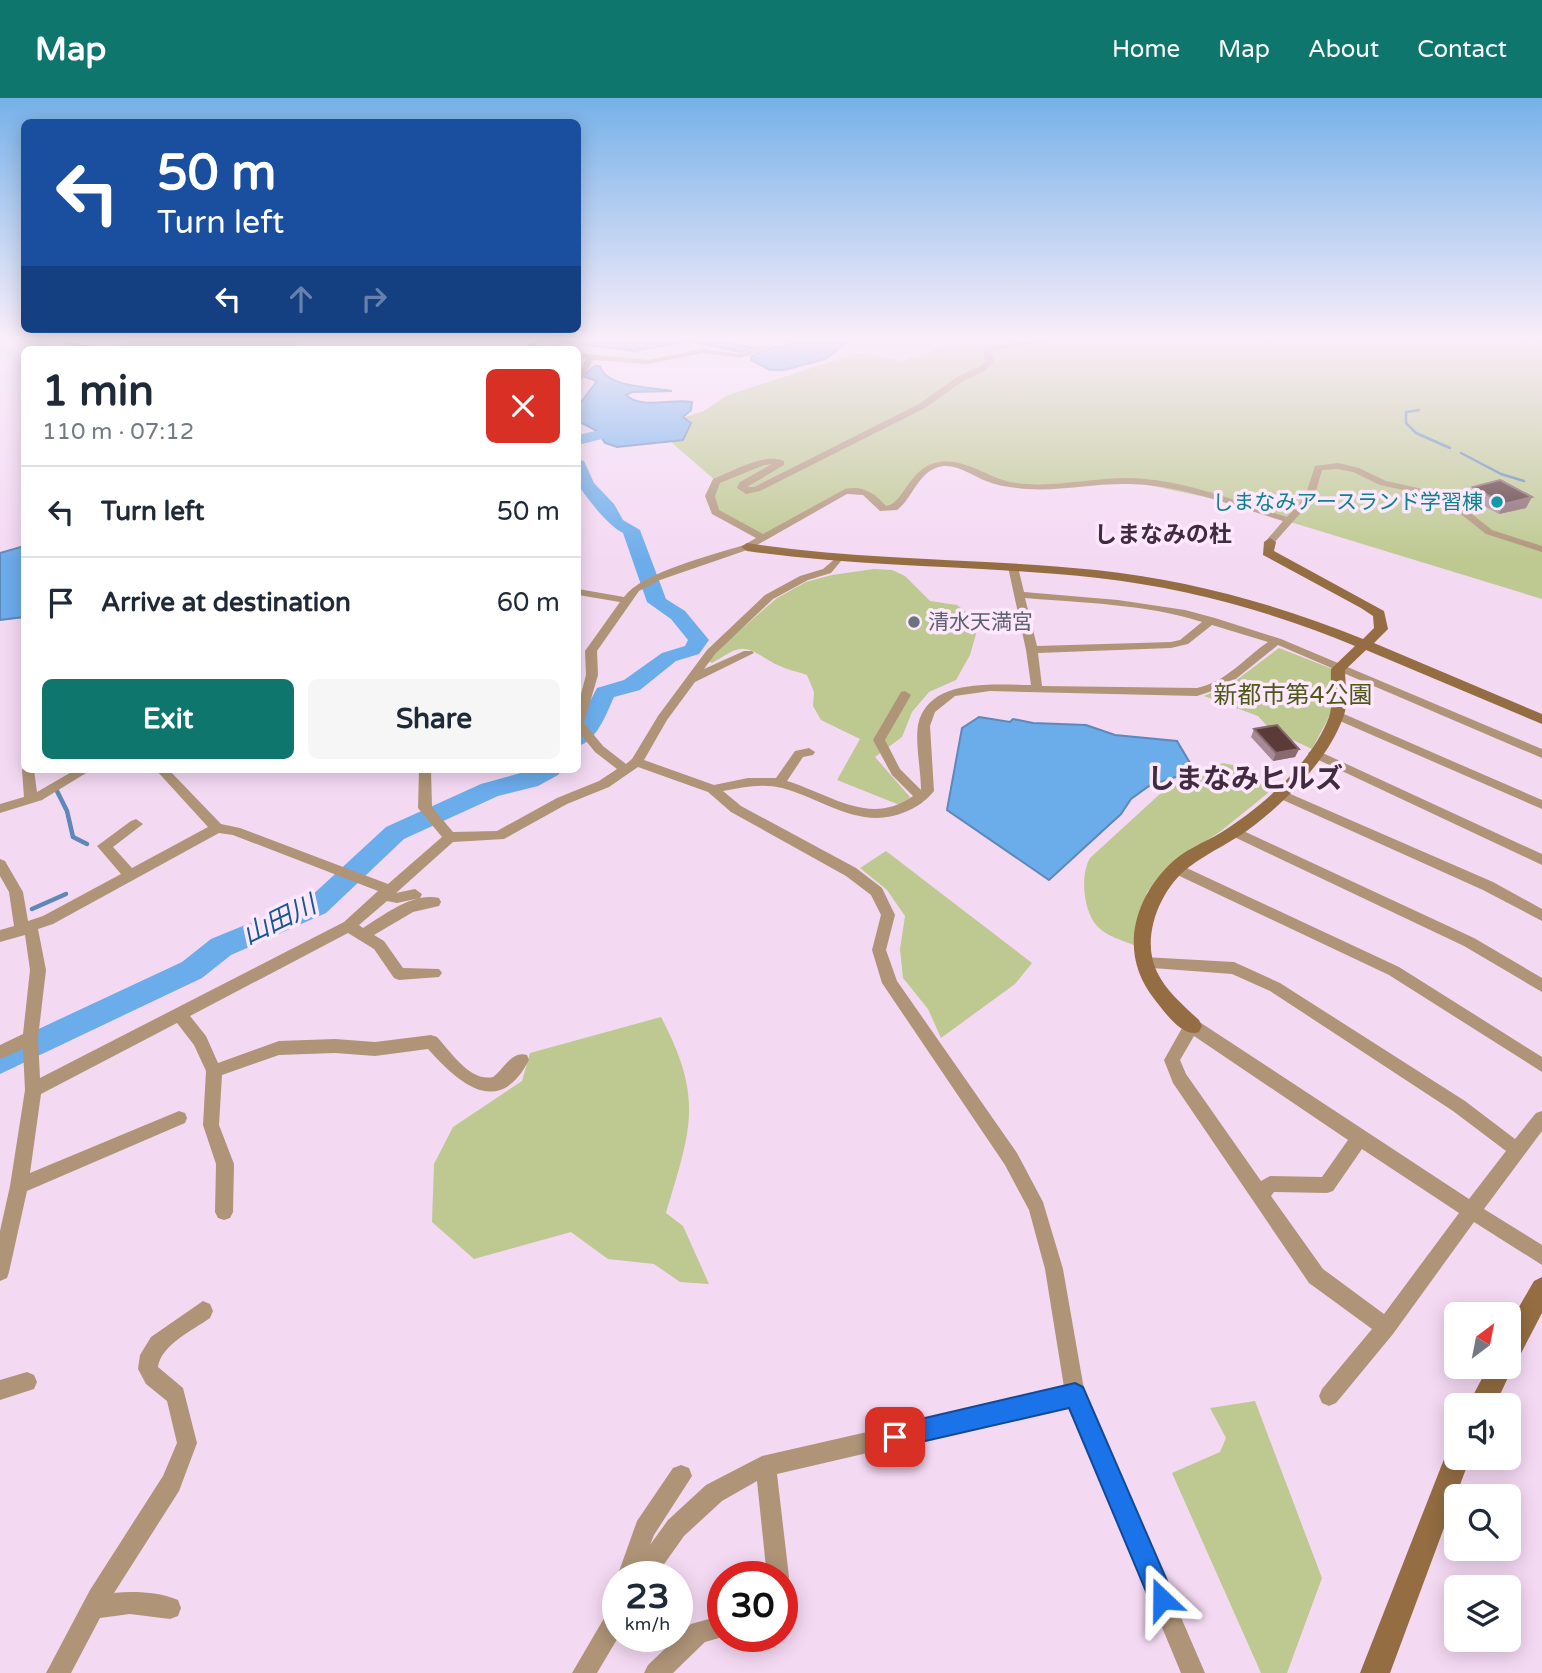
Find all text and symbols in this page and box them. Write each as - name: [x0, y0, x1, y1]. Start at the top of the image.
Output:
- text: Map: [35, 30, 106, 69]
- text: Home: [1112, 35, 1180, 64]
- text: Map: [1218, 35, 1270, 64]
- text: About: [1308, 35, 1379, 64]
- text: Contact: [1417, 35, 1507, 64]
- text: 50 m: [157, 144, 276, 203]
- icon: left: [42, 147, 133, 238]
- text: Turn left: [157, 204, 284, 242]
- icon: left: [209, 280, 247, 318]
- icon: ahead: [282, 280, 320, 318]
- icon: right: [355, 280, 393, 318]
- text: 1 min: [42, 366, 154, 417]
- button: close: [486, 369, 560, 443]
- text: 110 m · 07:12: [42, 418, 194, 446]
- place label: しまなみアースランド学習棟: [1212, 490, 1483, 515]
- icon: left: [42, 493, 80, 531]
- marker: しまなみアースランド学習棟: [1489, 494, 1505, 510]
- text: Turn left: [101, 496, 204, 527]
- text: 50 m: [497, 496, 560, 527]
- district label: しまなみの杜: [1094, 521, 1232, 549]
- icon: arrive: [42, 584, 80, 622]
- text: Arrive at destination: [101, 587, 351, 618]
- text: 60 m: [497, 587, 560, 618]
- place label: 清水天満宮: [928, 610, 1033, 635]
- marker: 清水天満宮: [906, 614, 922, 630]
- button: Exit: [42, 679, 294, 759]
- button: Share: [308, 679, 560, 759]
- park label: 新都市第4公園: [1213, 681, 1373, 710]
- district label: しまなみヒルズ: [1147, 762, 1343, 796]
- water label: 山田川: [237, 888, 324, 951]
- north arrow: [1444, 1302, 1521, 1379]
- map controls: [1444, 1302, 1521, 1652]
- button: sound: [1444, 1393, 1521, 1470]
- pin: [865, 1407, 925, 1467]
- icon: arrive: [876, 1418, 914, 1456]
- button: search: [1444, 1484, 1521, 1561]
- speed limit sign: 30: [707, 1561, 798, 1652]
- position arrow: [1125, 1562, 1199, 1636]
- button: layers: [1444, 1575, 1521, 1652]
- text: 23: [626, 1576, 669, 1618]
- text: km/h: [625, 1613, 670, 1635]

